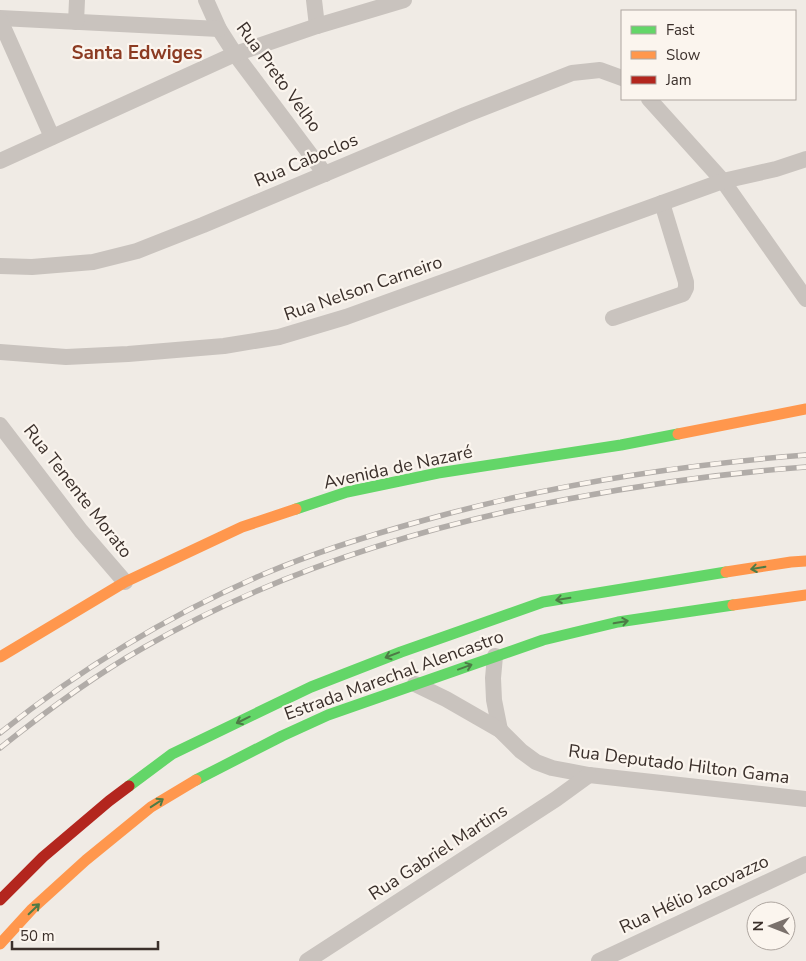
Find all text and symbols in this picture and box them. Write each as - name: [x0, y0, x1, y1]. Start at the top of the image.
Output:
- legend: [621, 10, 796, 100]
- street label: Rua Preto Velho: [231, 17, 327, 137]
- text: Fast: [666, 20, 695, 40]
- district label: Santa Edwiges: [71, 40, 203, 66]
- text: Slow: [666, 45, 701, 65]
- text: Jam: [665, 70, 692, 90]
- street label: Rua Caboclos: [250, 127, 362, 193]
- street label: Rua Nelson Carneiro: [281, 250, 445, 326]
- street label: Rua Tenente Morato: [18, 419, 138, 563]
- street label: Avenida de Nazaré: [321, 439, 475, 495]
- one-way arrow: [750, 563, 766, 573]
- one-way arrow: [555, 594, 571, 604]
- one-way arrow: [612, 617, 628, 627]
- street label: Estrada Marechal Alencastro: [281, 624, 507, 726]
- one-way arrow: [385, 651, 400, 660]
- one-way arrow: [457, 662, 472, 671]
- one-way arrow: [236, 715, 251, 725]
- street label: Rua Deputado Hilton Gama: [567, 739, 791, 789]
- one-way arrow: [150, 798, 164, 808]
- street label: Rua Gabriel Martins: [364, 798, 512, 906]
- street label: Rua Hélio Jacovazzo: [615, 849, 773, 939]
- north arrow: [746, 901, 796, 951]
- one-way arrow: [27, 903, 39, 915]
- scale bar: [12, 918, 159, 950]
- text: N: [749, 921, 768, 931]
- text: 50 m: [20, 926, 55, 946]

